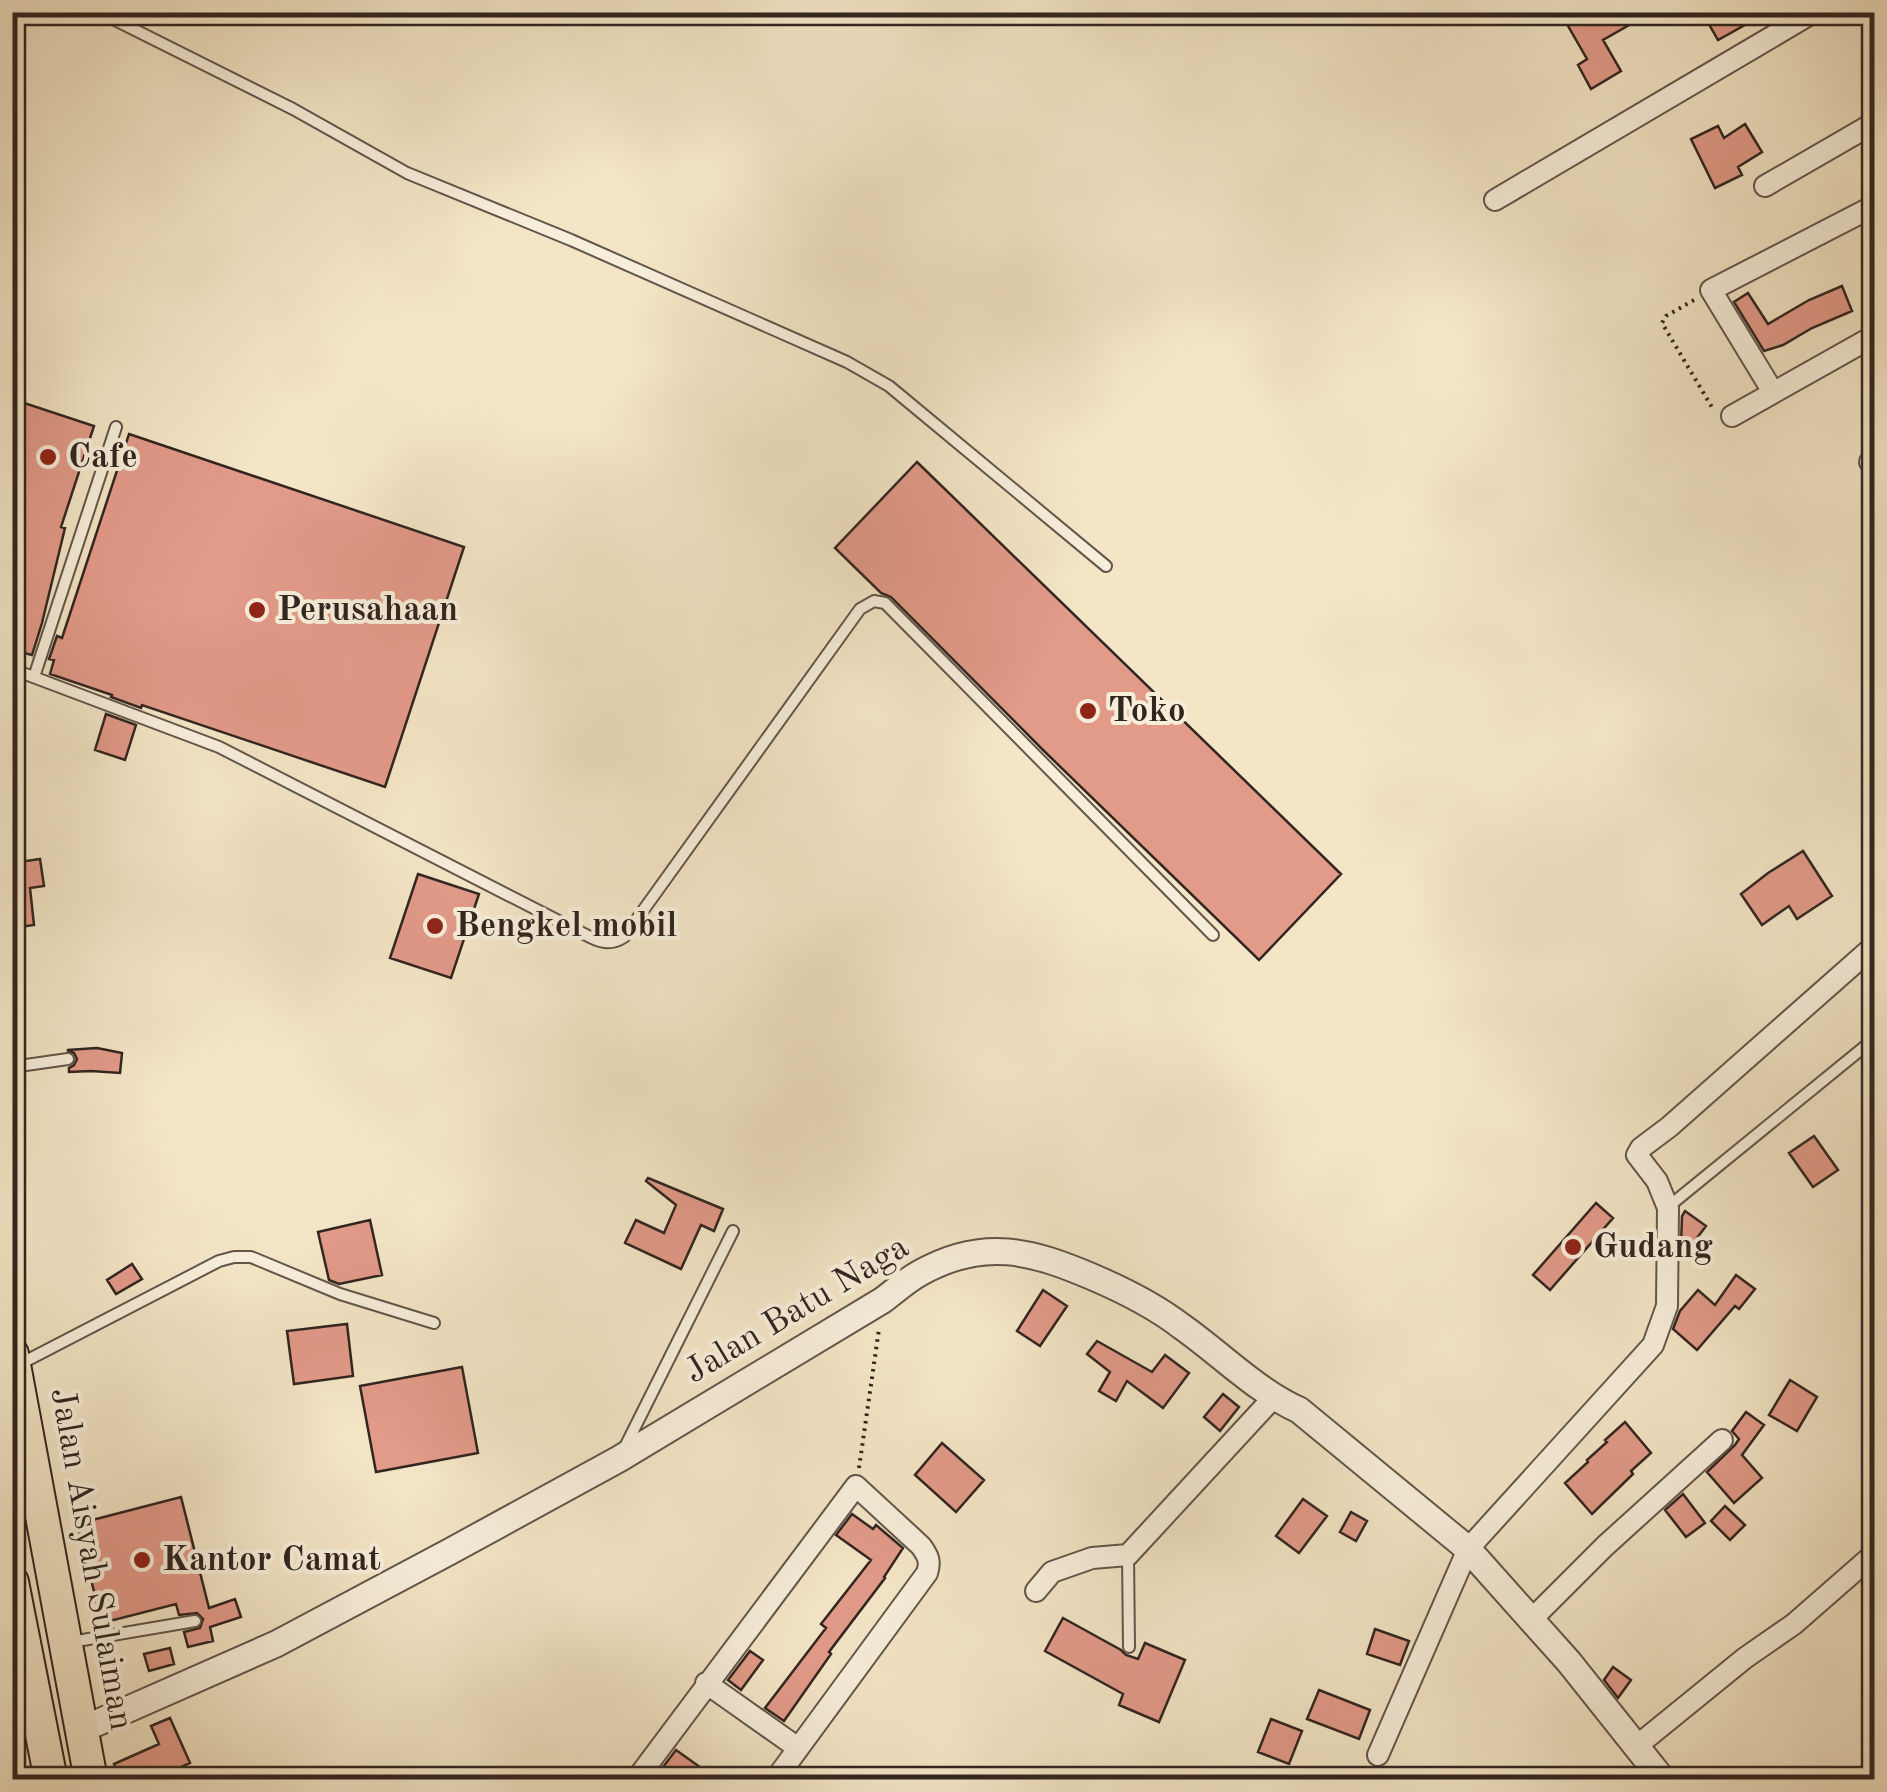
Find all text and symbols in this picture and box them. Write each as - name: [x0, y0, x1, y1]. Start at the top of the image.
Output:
- place label: Cafe: [68, 440, 138, 475]
- marker: Cafe: [37, 446, 59, 468]
- place label: Perusahaan: [277, 593, 458, 628]
- marker: Perusahaan: [246, 599, 268, 621]
- place label: Toko: [1108, 694, 1186, 729]
- marker: Toko: [1077, 700, 1099, 722]
- place label: Bengkel mobil: [455, 909, 677, 944]
- marker: Bengkel mobil: [424, 915, 446, 937]
- street label: Jalan Batu Naga: [679, 1230, 915, 1390]
- place label: Gudang: [1593, 1230, 1713, 1265]
- marker: Gudang: [1562, 1236, 1584, 1258]
- street label: Jalan Aisyah Sulaiman: [44, 1385, 138, 1733]
- place label: Kantor Camat: [162, 1543, 381, 1578]
- marker: Kantor Camat: [131, 1549, 153, 1571]

